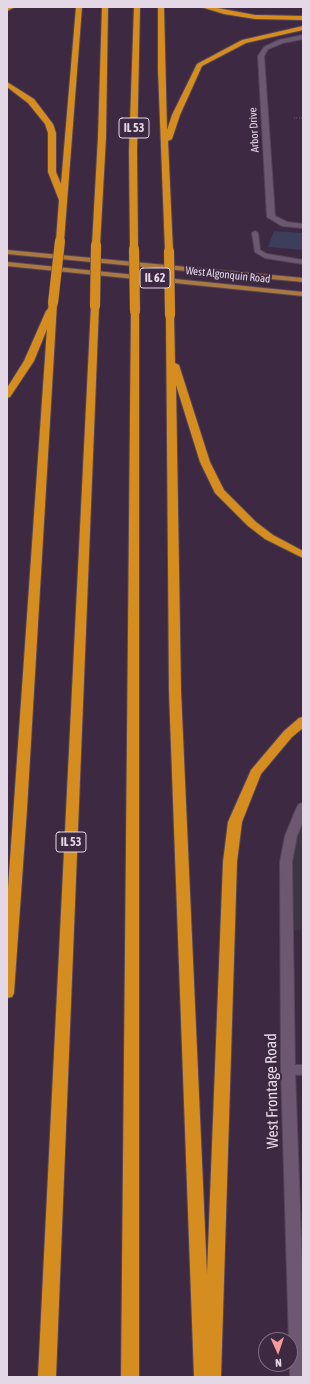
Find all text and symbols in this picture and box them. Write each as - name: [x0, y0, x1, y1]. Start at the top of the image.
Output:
- street label: Arbor Drive: [246, 107, 262, 153]
- road number: IL 53: [119, 118, 149, 138]
- street label: West Algonquin Road: [185, 264, 271, 286]
- road number: IL 62: [140, 268, 170, 288]
- road number: IL 53: [56, 832, 86, 852]
- street label: West Frontage Road: [261, 1033, 283, 1149]
- north arrow: [258, 1332, 298, 1372]
- text: N: [275, 1357, 282, 1369]

